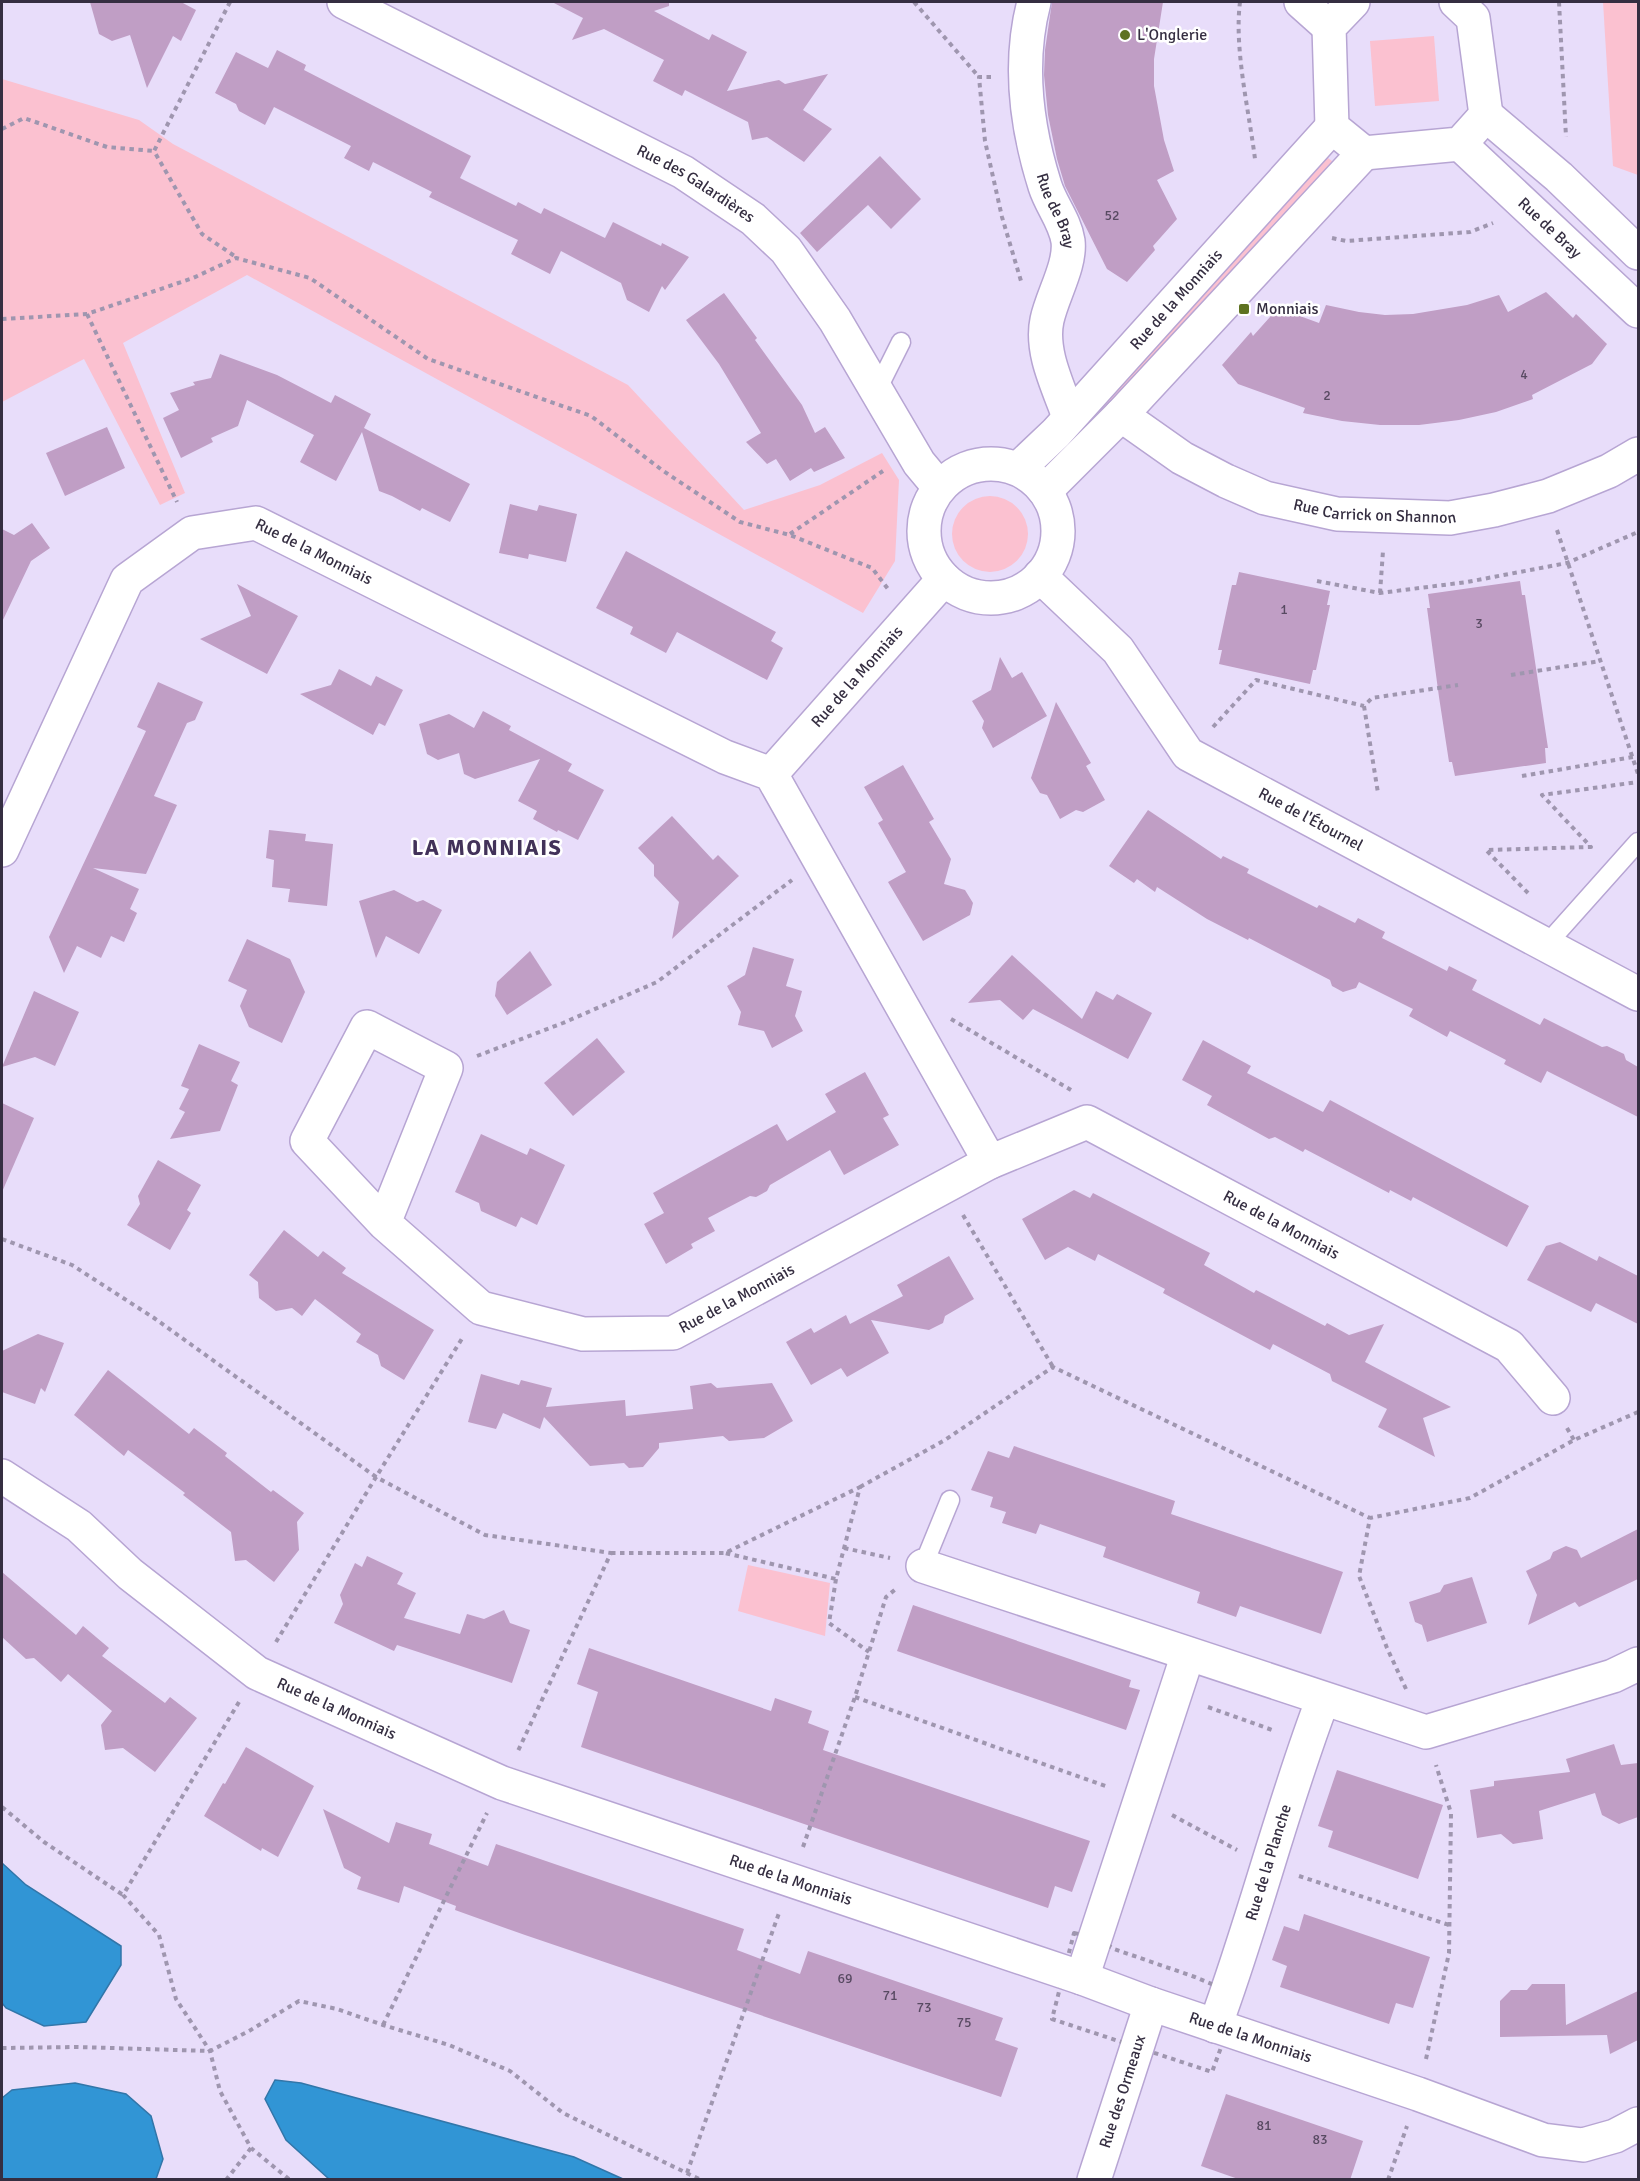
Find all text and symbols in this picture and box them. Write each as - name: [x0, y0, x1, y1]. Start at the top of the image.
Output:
- place label: L'Onglerie: [1137, 25, 1207, 45]
- marker: L'Onglerie: [1118, 28, 1132, 42]
- street label: Rue des Galardières: [633, 140, 759, 227]
- street label: Rue de Bray: [1032, 171, 1078, 249]
- street label: Rue de Bray: [1514, 193, 1586, 263]
- house number: 52: [1104, 207, 1120, 224]
- street label: Rue de la Monniais: [1126, 245, 1227, 354]
- place label: Monniais: [1256, 299, 1319, 319]
- marker: Monniais: [1237, 302, 1251, 316]
- house number: 4: [1520, 366, 1528, 383]
- house number: 2: [1323, 387, 1331, 404]
- street label: Rue Carrick on Shannon: [1292, 495, 1458, 528]
- street label: Rue de la Monniais: [252, 514, 376, 589]
- house number: 1: [1280, 601, 1288, 618]
- house number: 3: [1475, 615, 1483, 632]
- street label: Rue de la Monniais: [807, 622, 907, 731]
- street label: Rue de l'Étournel: [1255, 783, 1367, 856]
- district label: LA MONNIAIS: [412, 834, 562, 861]
- street label: Rue de la Monniais: [1220, 1186, 1343, 1264]
- street label: Rue de la Monniais: [676, 1259, 798, 1338]
- street label: Rue de la Monniais: [274, 1673, 399, 1744]
- street label: Rue de la Planche: [1241, 1802, 1296, 1923]
- street label: Rue de la Monniais: [727, 1850, 855, 1910]
- house number: 69: [837, 1970, 853, 1987]
- house number: 71: [882, 1987, 898, 2004]
- house number: 73: [916, 1999, 932, 2016]
- street label: Rue de la Monniais: [1186, 2008, 1315, 2068]
- house number: 75: [956, 2014, 972, 2031]
- street label: Rue des Ormeaux: [1095, 2032, 1151, 2151]
- house number: 81: [1256, 2117, 1272, 2134]
- house number: 83: [1312, 2131, 1328, 2148]

